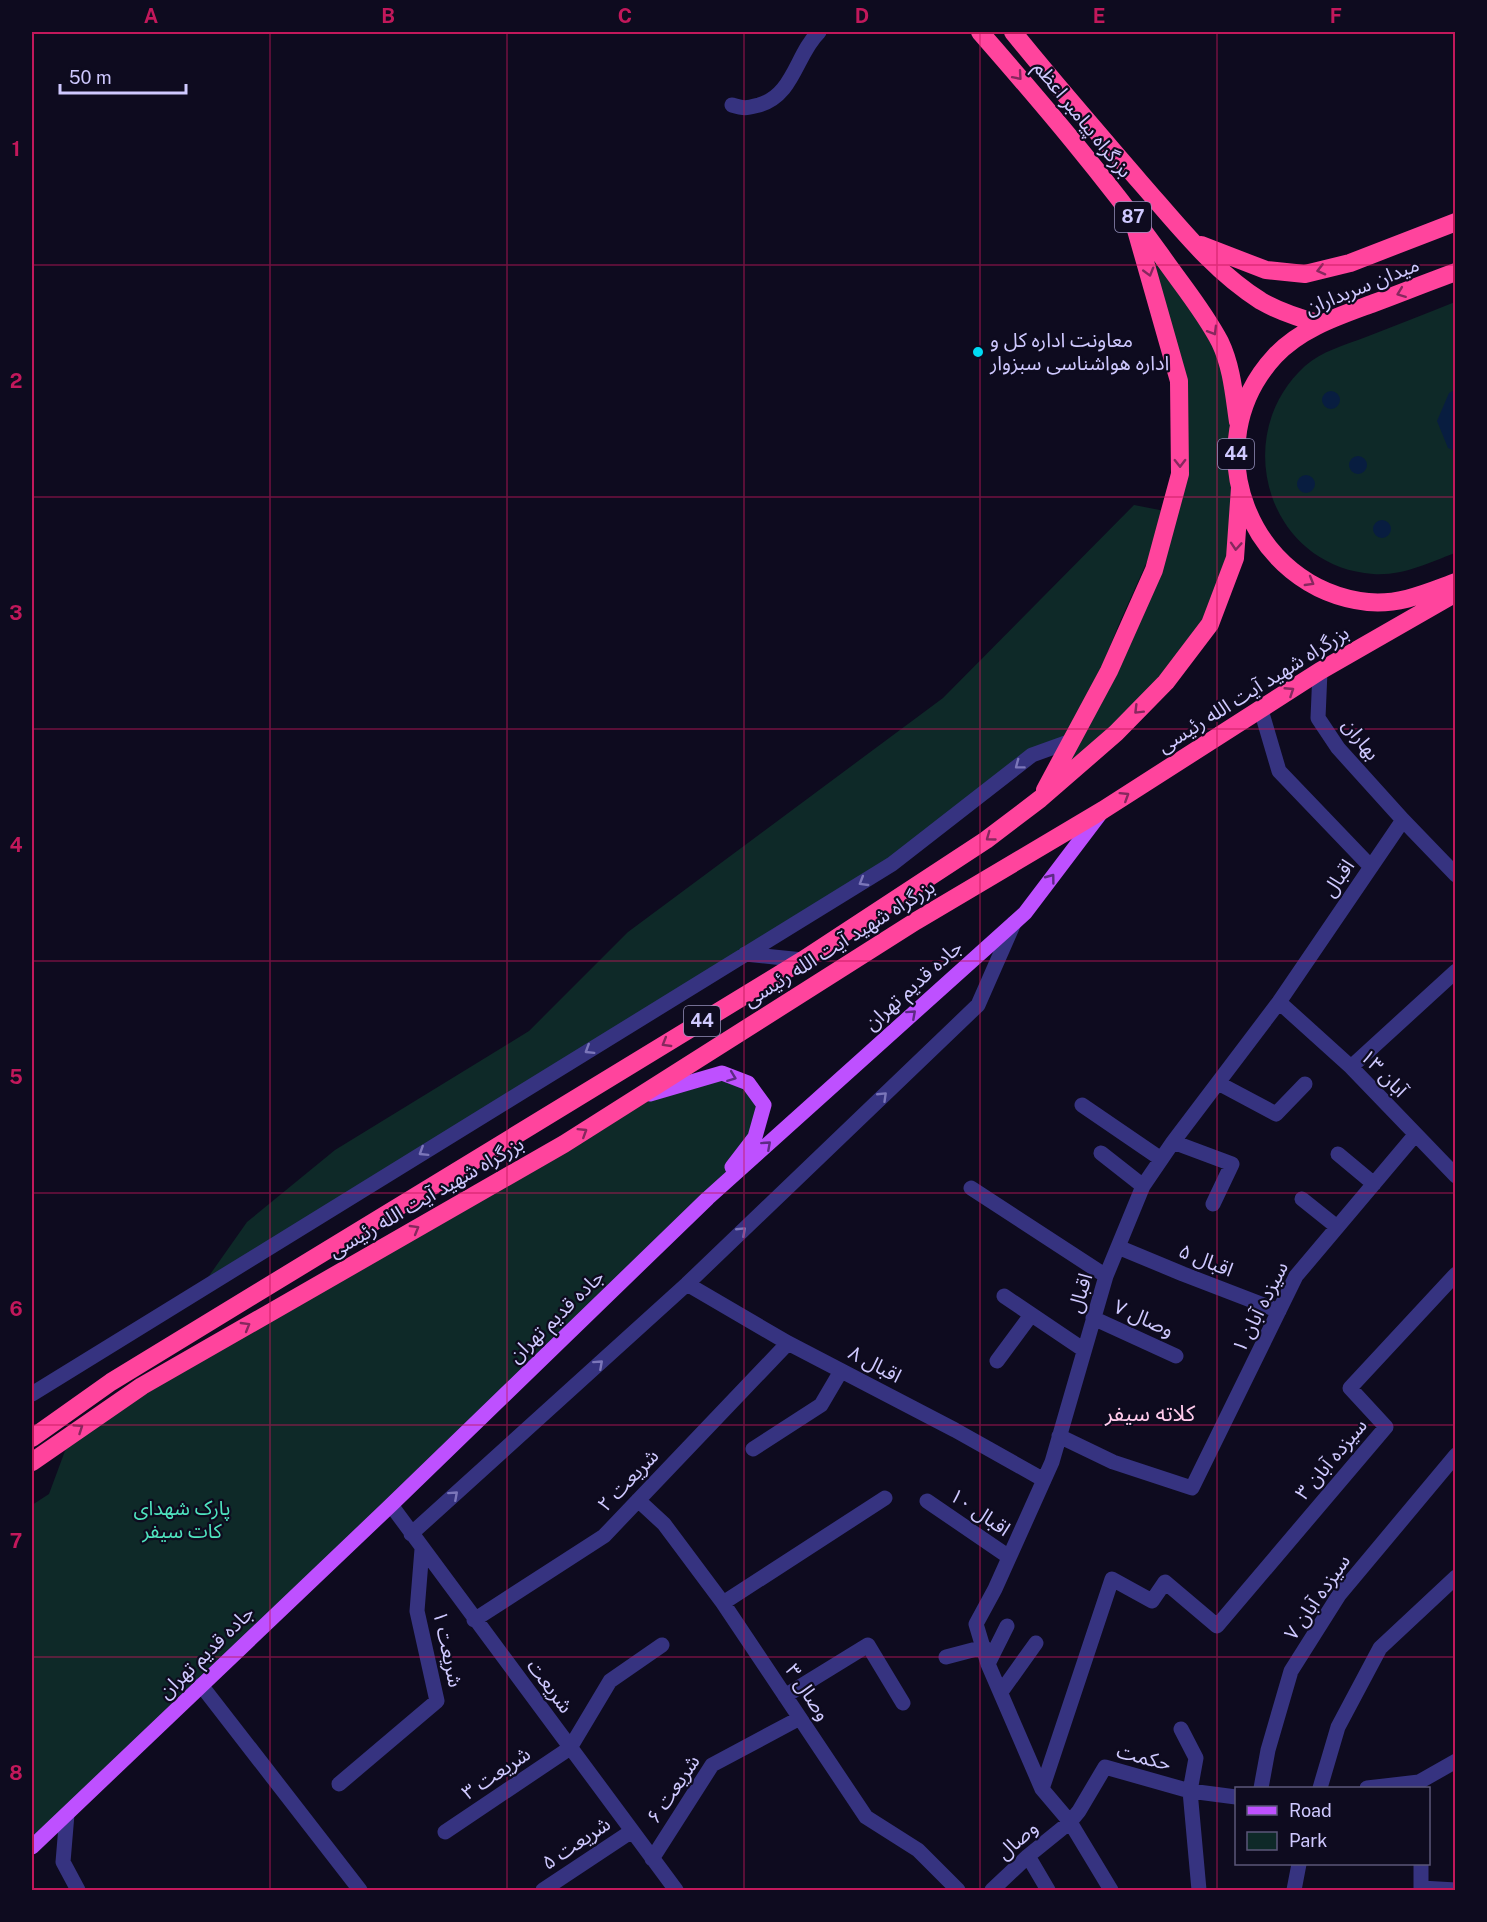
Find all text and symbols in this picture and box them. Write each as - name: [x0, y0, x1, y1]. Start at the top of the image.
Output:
- text: A: [144, 4, 158, 28]
- text: B: [381, 4, 395, 28]
- text: C: [618, 4, 632, 28]
- text: D: [855, 4, 869, 28]
- text: E: [1093, 4, 1105, 28]
- text: F: [1330, 4, 1342, 28]
- street label: بزرگراه پیامبر اعظم: [1026, 56, 1137, 184]
- scale bar: [60, 57, 186, 95]
- text: 50 m: [69, 67, 112, 88]
- one-way arrow: [1011, 69, 1022, 80]
- text: 1: [12, 137, 20, 161]
- road number: 87: [1115, 202, 1151, 232]
- street label: میدان سربداران: [1301, 252, 1423, 320]
- one-way arrow: [1317, 262, 1327, 275]
- one-way arrow: [1142, 266, 1154, 277]
- one-way arrow: [1396, 286, 1407, 298]
- one-way arrow: [1205, 325, 1217, 335]
- place label: معاونت اداره کل و اداره هواشناسی سبزوار: [989, 328, 1169, 375]
- marker: معاونت اداره کل و اداره هواشناسی سبزوار: [971, 345, 985, 359]
- text: 2: [10, 369, 22, 393]
- road number: 44: [1218, 439, 1254, 469]
- one-way arrow: [1174, 458, 1186, 467]
- one-way arrow: [1229, 542, 1242, 551]
- one-way arrow: [1304, 575, 1314, 586]
- text: 3: [9, 601, 23, 625]
- street label: بزرگراه شهید آیت الله رئیسی: [1153, 620, 1353, 758]
- one-way arrow: [1283, 687, 1294, 698]
- one-way arrow: [1134, 703, 1145, 714]
- street label: بهاران: [1337, 713, 1385, 765]
- one-way arrow: [1014, 758, 1025, 769]
- one-way arrow: [1119, 791, 1129, 803]
- one-way arrow: [985, 830, 996, 841]
- text: 4: [9, 833, 23, 857]
- street label: اقبال: [1317, 855, 1359, 901]
- street label: بزرگراه شهید آیت الله رئیسی: [739, 874, 939, 1012]
- one-way arrow: [1044, 874, 1055, 885]
- one-way arrow: [859, 875, 869, 887]
- street label: جاده قدیم تهران: [859, 935, 969, 1038]
- road number: 44: [684, 1006, 720, 1036]
- one-way arrow: [906, 1010, 916, 1021]
- one-way arrow: [662, 1036, 672, 1048]
- one-way arrow: [585, 1042, 596, 1053]
- street label: ۱۳ آبان: [1355, 1044, 1413, 1103]
- text: 5: [9, 1065, 23, 1089]
- one-way arrow: [727, 1070, 737, 1083]
- one-way arrow: [875, 1093, 886, 1104]
- one-way arrow: [577, 1128, 588, 1139]
- street label: بزرگراه شهید آیت الله رئیسی: [324, 1131, 528, 1263]
- one-way arrow: [761, 1141, 771, 1152]
- one-way arrow: [419, 1145, 430, 1156]
- one-way arrow: [409, 1225, 419, 1237]
- one-way arrow: [735, 1227, 745, 1238]
- street label: اقبال ۵: [1175, 1238, 1237, 1282]
- street label: سیزده آبان ۱: [1227, 1258, 1293, 1356]
- street label: جاده قدیم تهران: [503, 1264, 611, 1370]
- street label: اقبال: [1063, 1270, 1097, 1316]
- street label: وصال ۷: [1110, 1294, 1178, 1342]
- text: 6: [9, 1297, 23, 1321]
- one-way arrow: [240, 1322, 250, 1334]
- street label: اقبال ۸: [844, 1340, 906, 1388]
- one-way arrow: [592, 1360, 602, 1371]
- district label: کلاته سیفر: [1104, 1400, 1196, 1426]
- street label: سیزده آبان ۳: [1290, 1413, 1372, 1505]
- one-way arrow: [73, 1424, 84, 1435]
- street label: شریعت ۲: [592, 1444, 664, 1516]
- street label: اقبال ۱۰: [945, 1483, 1015, 1541]
- one-way arrow: [447, 1491, 458, 1502]
- park label: پارک شهدای کات سیفر: [133, 1496, 231, 1543]
- text: 7: [10, 1529, 22, 1553]
- street label: سیزده آبان ۷: [1279, 1550, 1355, 1644]
- street label: جاده قدیم تهران: [153, 1600, 261, 1706]
- street label: شریعت ۱: [428, 1609, 468, 1689]
- street label: شریعت: [522, 1654, 578, 1718]
- street label: وصال ۳: [780, 1659, 836, 1725]
- street label: حکمت: [1114, 1739, 1174, 1775]
- street label: شریعت ۳: [457, 1741, 535, 1805]
- street label: شریعت ۶: [641, 1750, 705, 1828]
- text: 8: [9, 1761, 23, 1785]
- legend: [1235, 1787, 1430, 1865]
- text: Road: [1289, 1800, 1332, 1821]
- street label: شریعت ۵: [537, 1811, 615, 1875]
- street label: وصال: [992, 1815, 1042, 1865]
- text: Park: [1289, 1830, 1327, 1851]

